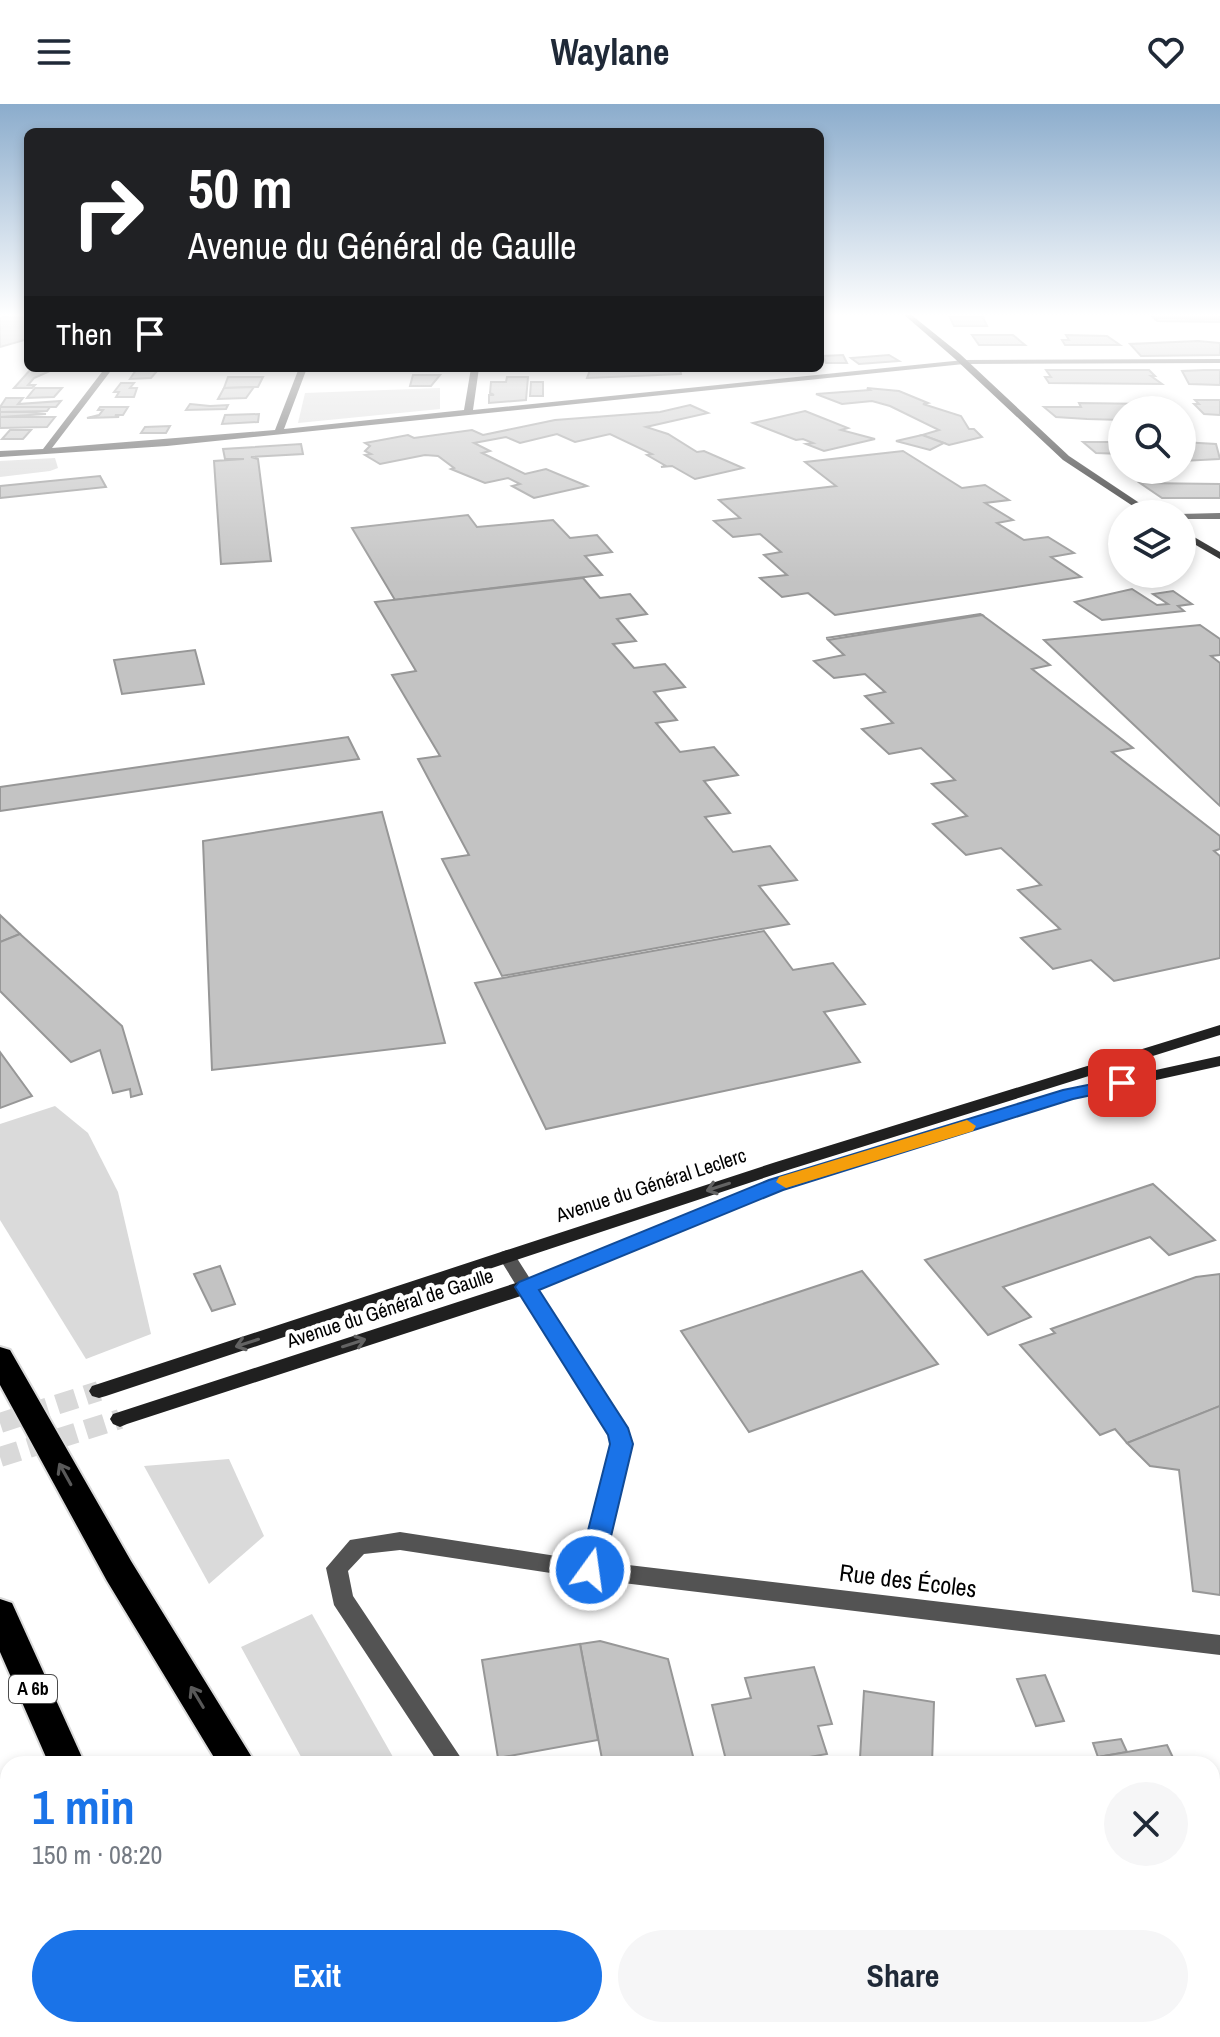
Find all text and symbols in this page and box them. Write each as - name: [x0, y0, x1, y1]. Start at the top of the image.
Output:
- text: Waylane: [551, 28, 669, 76]
- icon: menu: [32, 30, 76, 74]
- icon: heart: [1144, 30, 1188, 74]
- text: 50 m: [188, 150, 293, 225]
- icon: right: [56, 160, 160, 264]
- text: Avenue du Général de Gaulle: [188, 222, 576, 270]
- icon: arrive: [128, 312, 172, 356]
- text: Then: [56, 314, 112, 354]
- map controls: [1108, 396, 1196, 588]
- button: search: [1108, 396, 1196, 484]
- button: layers: [1108, 500, 1196, 588]
- pin: [1088, 1049, 1156, 1117]
- icon: arrive: [1100, 1061, 1144, 1105]
- street label: Avenue du Général Leclerc: [551, 1141, 749, 1228]
- one-way arrow: [705, 1180, 730, 1195]
- street label: Avenue du Général de Gaulle: [282, 1261, 497, 1354]
- one-way arrow: [341, 1334, 366, 1349]
- one-way arrow: [235, 1337, 260, 1352]
- one-way arrow: [57, 1462, 72, 1486]
- position arrow: [548, 1528, 632, 1612]
- street label: Rue des Écoles: [838, 1556, 978, 1604]
- road number: A 6b: [9, 1675, 57, 1703]
- one-way arrow: [188, 1687, 205, 1709]
- text: 1 min: [32, 1774, 135, 1839]
- button: close: [1104, 1782, 1188, 1866]
- text: 150 m · 08:20: [32, 1837, 162, 1872]
- button: Exit: [32, 1930, 602, 2022]
- button: Share: [618, 1930, 1188, 2022]

